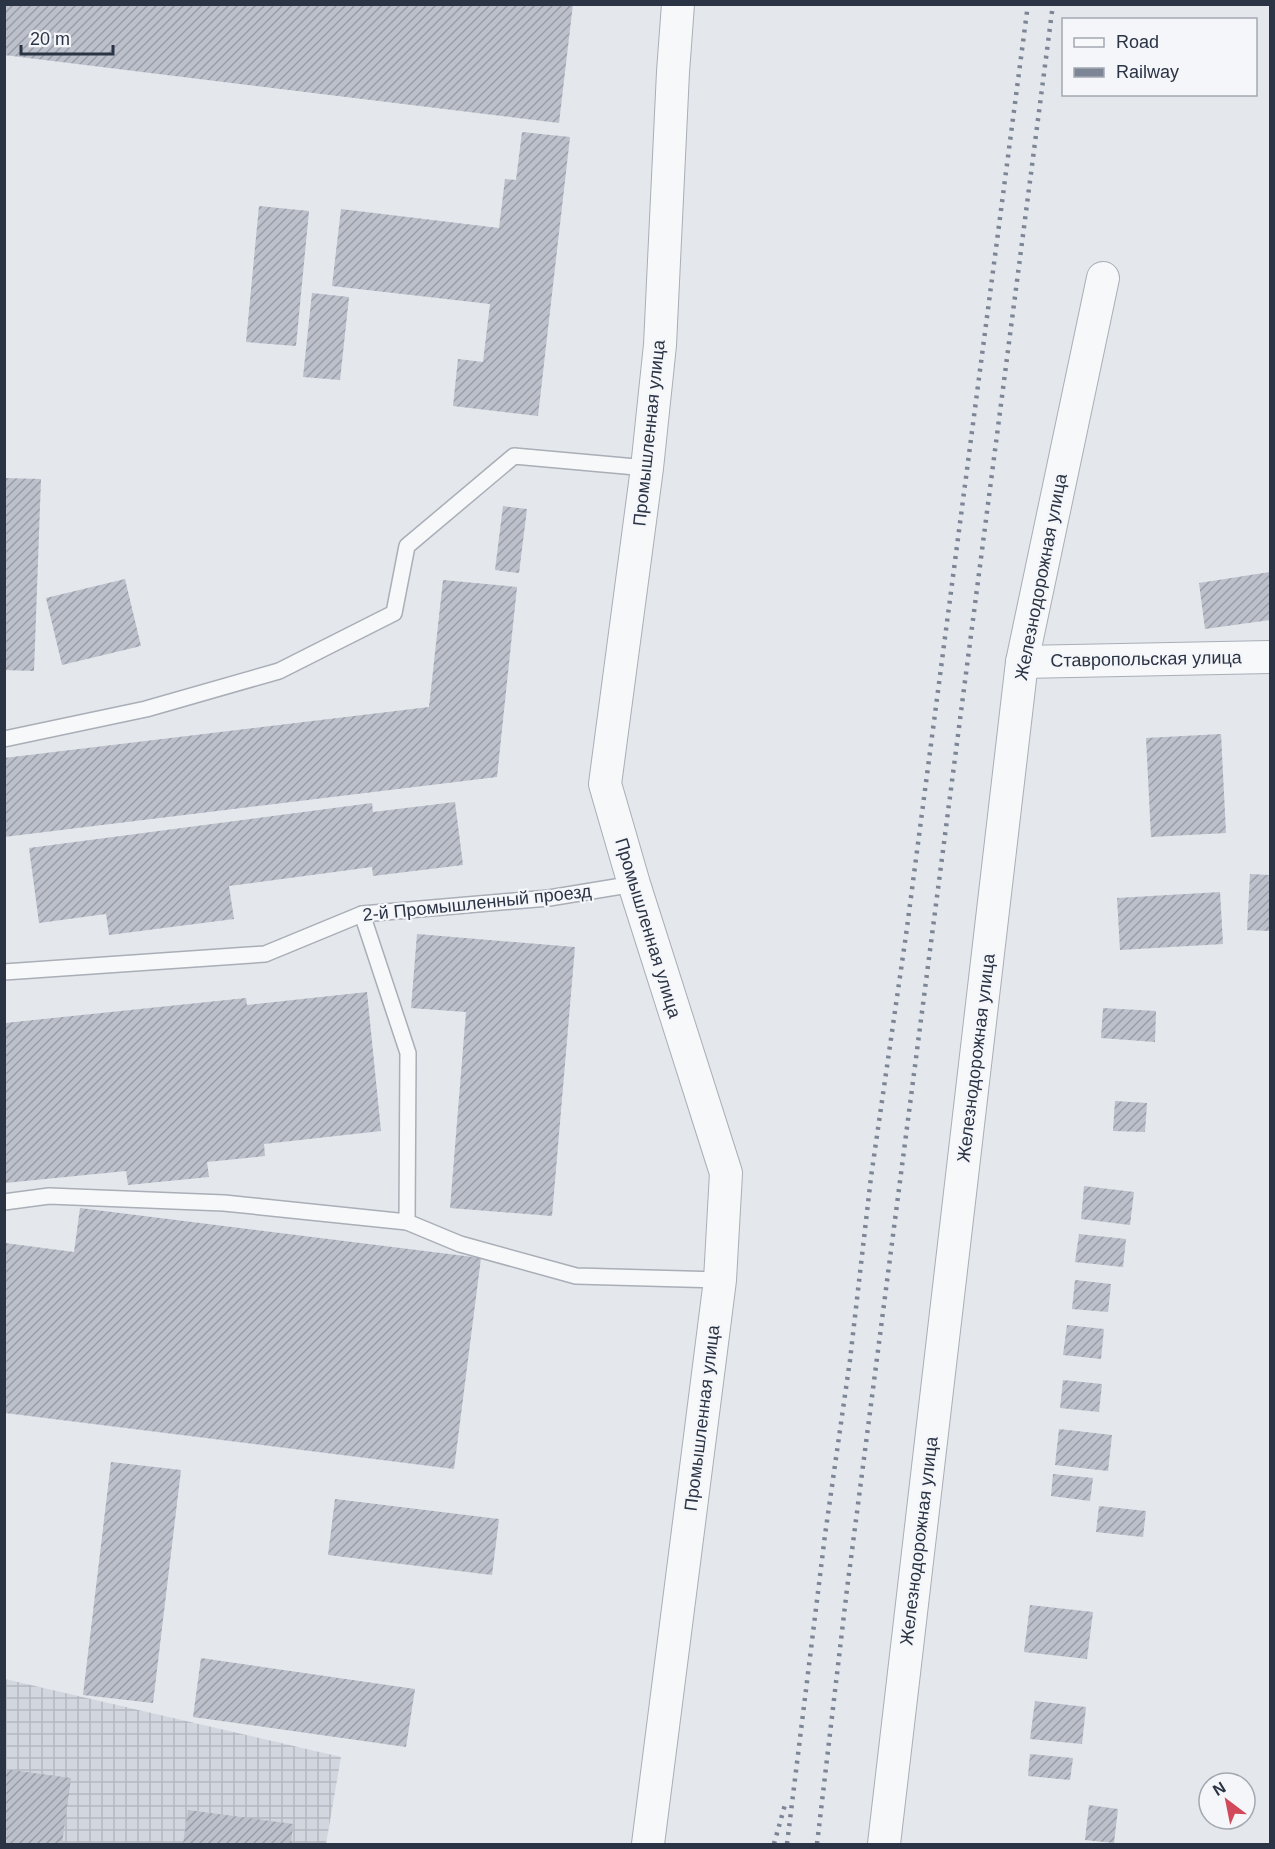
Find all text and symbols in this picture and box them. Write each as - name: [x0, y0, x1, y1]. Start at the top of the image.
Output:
- scale bar: [21, 18, 112, 56]
- legend: [1062, 18, 1257, 96]
- text: 20 m: [30, 29, 70, 49]
- text: Road: [1116, 32, 1159, 52]
- text: Railway: [1116, 62, 1179, 82]
- street label: Промышленная улица: [629, 338, 669, 527]
- street label: Железнодорожная улица: [1011, 471, 1071, 682]
- street label: Ставропольская улица: [1050, 647, 1243, 671]
- street label: Промышленная улица: [611, 835, 685, 1021]
- street label: 2-й Промышленный проезд: [362, 881, 593, 925]
- street label: Железнодорожная улица: [953, 951, 999, 1164]
- street label: Промышленная улица: [681, 1323, 723, 1512]
- street label: Железнодорожная улица: [896, 1434, 942, 1647]
- north arrow: [1197, 1771, 1257, 1831]
- text: N: [1210, 1778, 1229, 1799]

